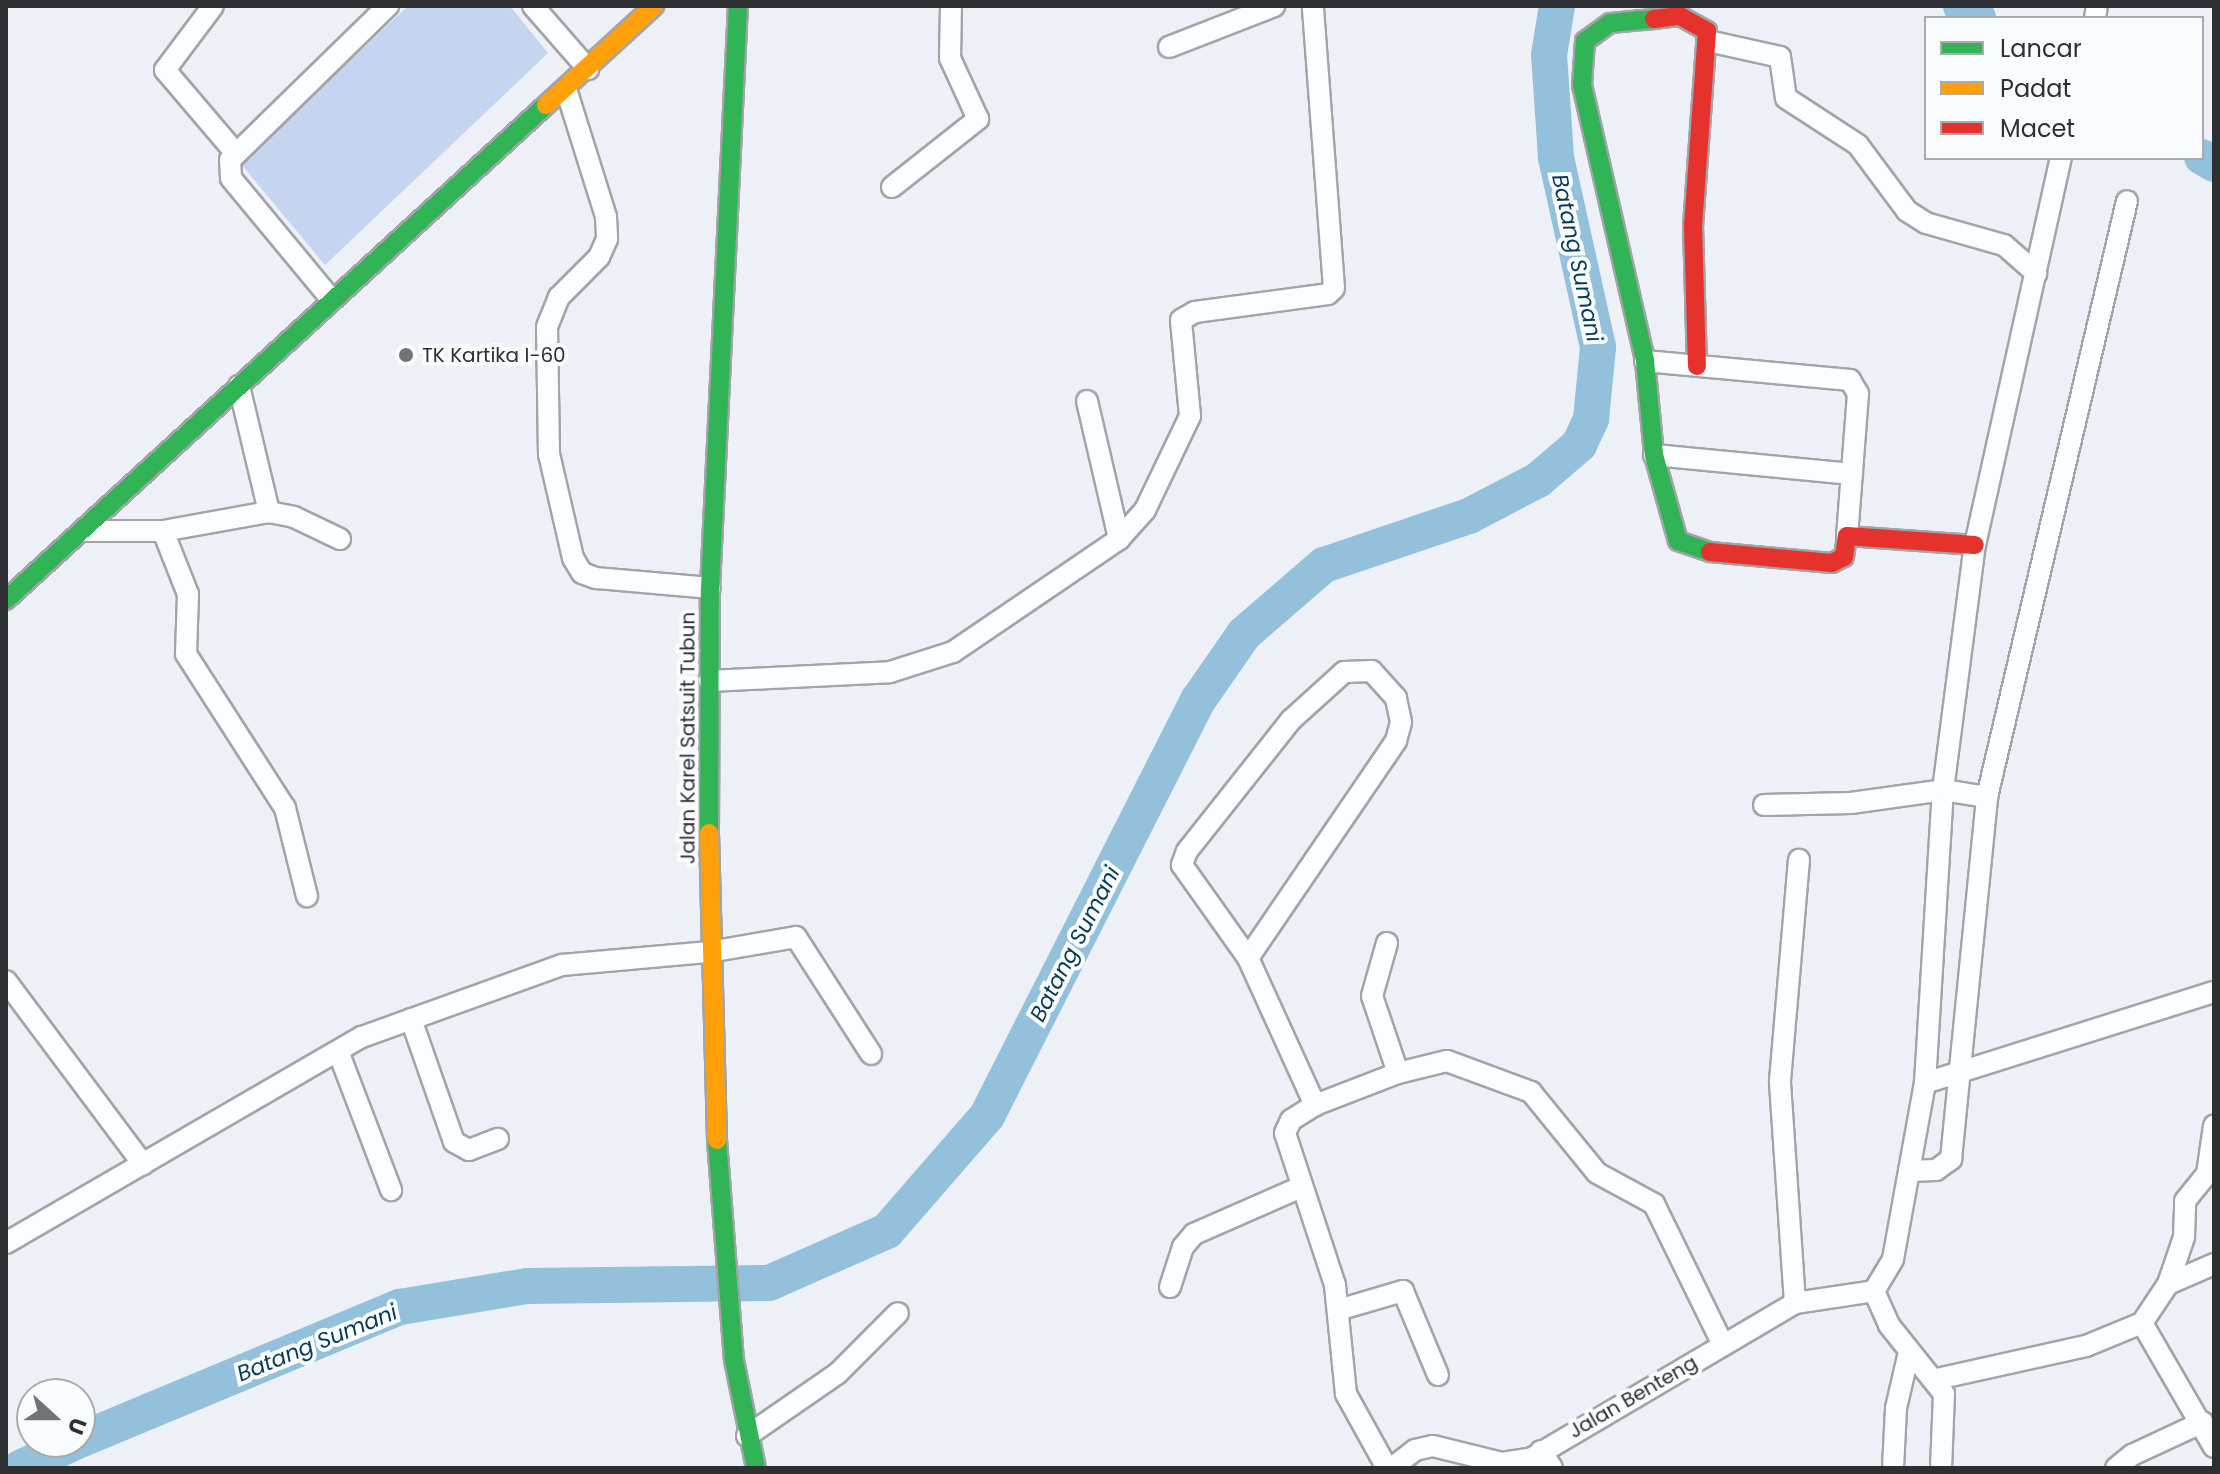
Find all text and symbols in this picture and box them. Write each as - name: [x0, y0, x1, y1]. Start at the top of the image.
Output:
- legend: [1924, 16, 2204, 160]
- text: Lancar: [2000, 32, 2082, 65]
- text: Padat: [2000, 72, 2071, 105]
- text: Macet: [2000, 112, 2075, 145]
- water label: Batang Sumani: [1546, 172, 1608, 344]
- place label: TK Kartika I-60: [422, 343, 566, 367]
- marker: TK Kartika I-60: [397, 346, 415, 364]
- street label: Jalan Karel Satsuit Tubun: [676, 612, 700, 864]
- water label: Batang Sumani: [1025, 862, 1125, 1026]
- water label: Batang Sumani: [233, 1299, 401, 1387]
- street label: Jalan Benteng: [1565, 1351, 1701, 1443]
- north arrow: [16, 1378, 96, 1458]
- text: U: [60, 1413, 94, 1439]

